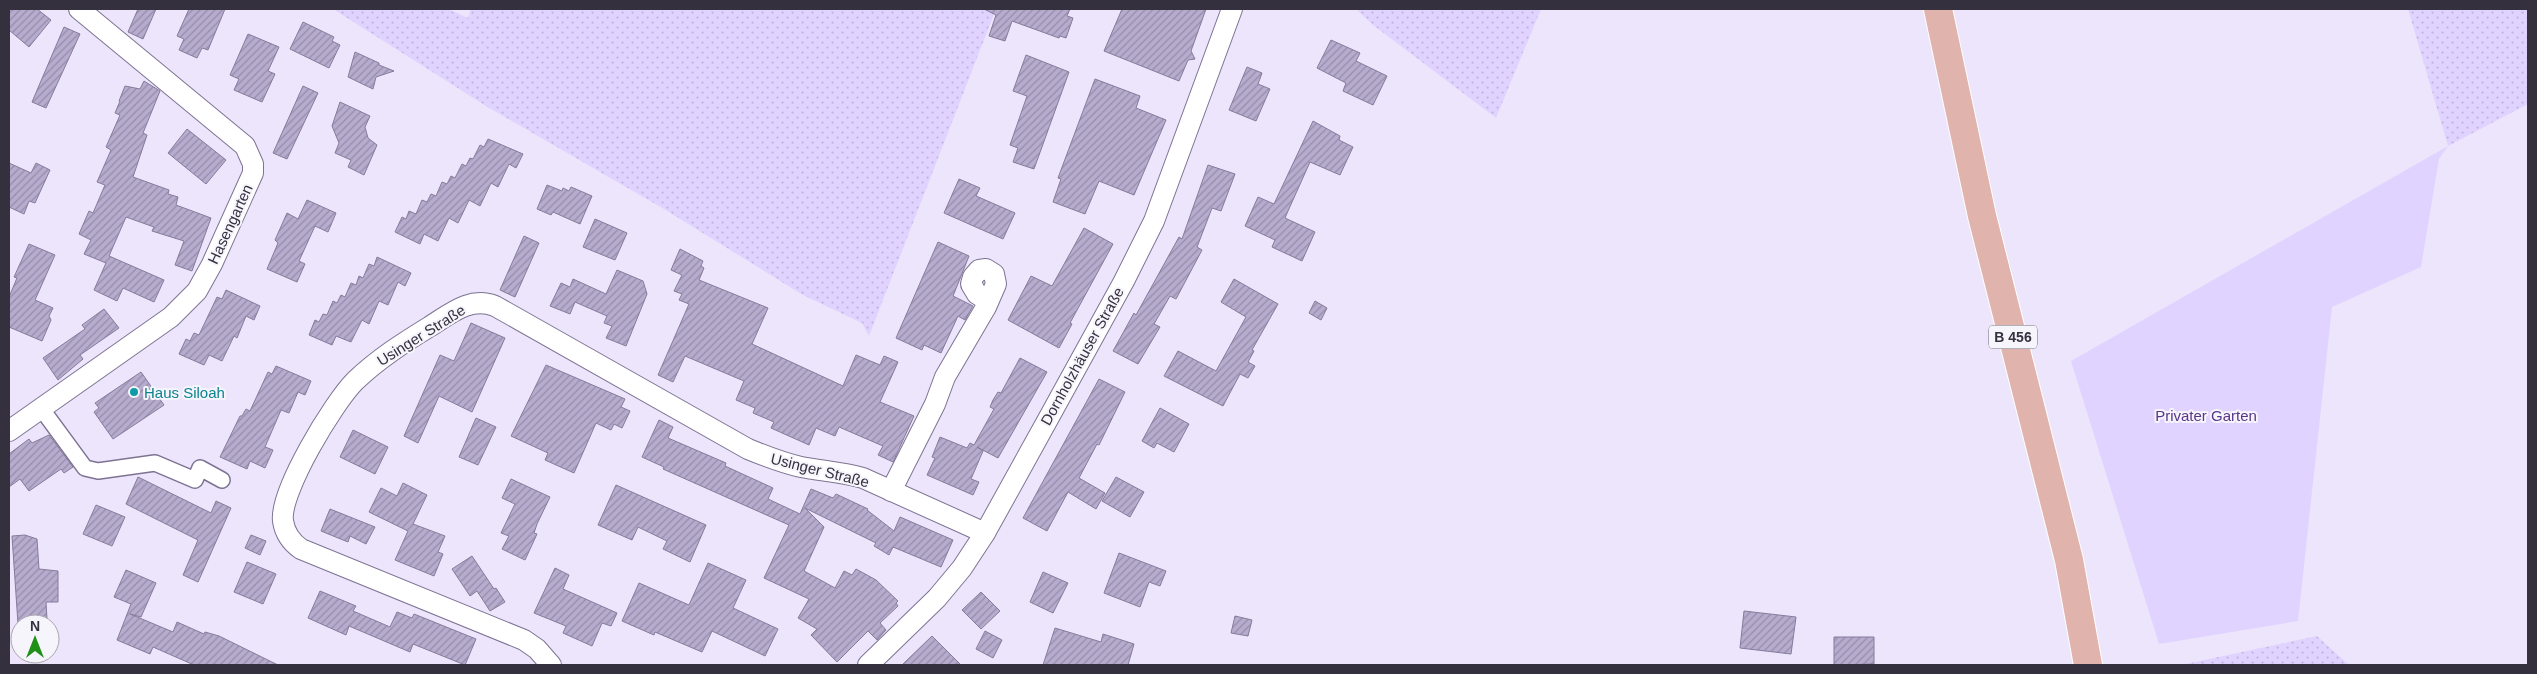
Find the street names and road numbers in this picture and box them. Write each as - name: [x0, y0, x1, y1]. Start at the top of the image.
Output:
- street label: Hasengarten: [204, 181, 256, 267]
- street label: Dornholzhäuser Straße: [1037, 284, 1127, 428]
- street label: Usinger Straße: [374, 301, 468, 369]
- road number: B 456: [1989, 326, 2037, 348]
- street label: Usinger Straße: [769, 450, 871, 490]

